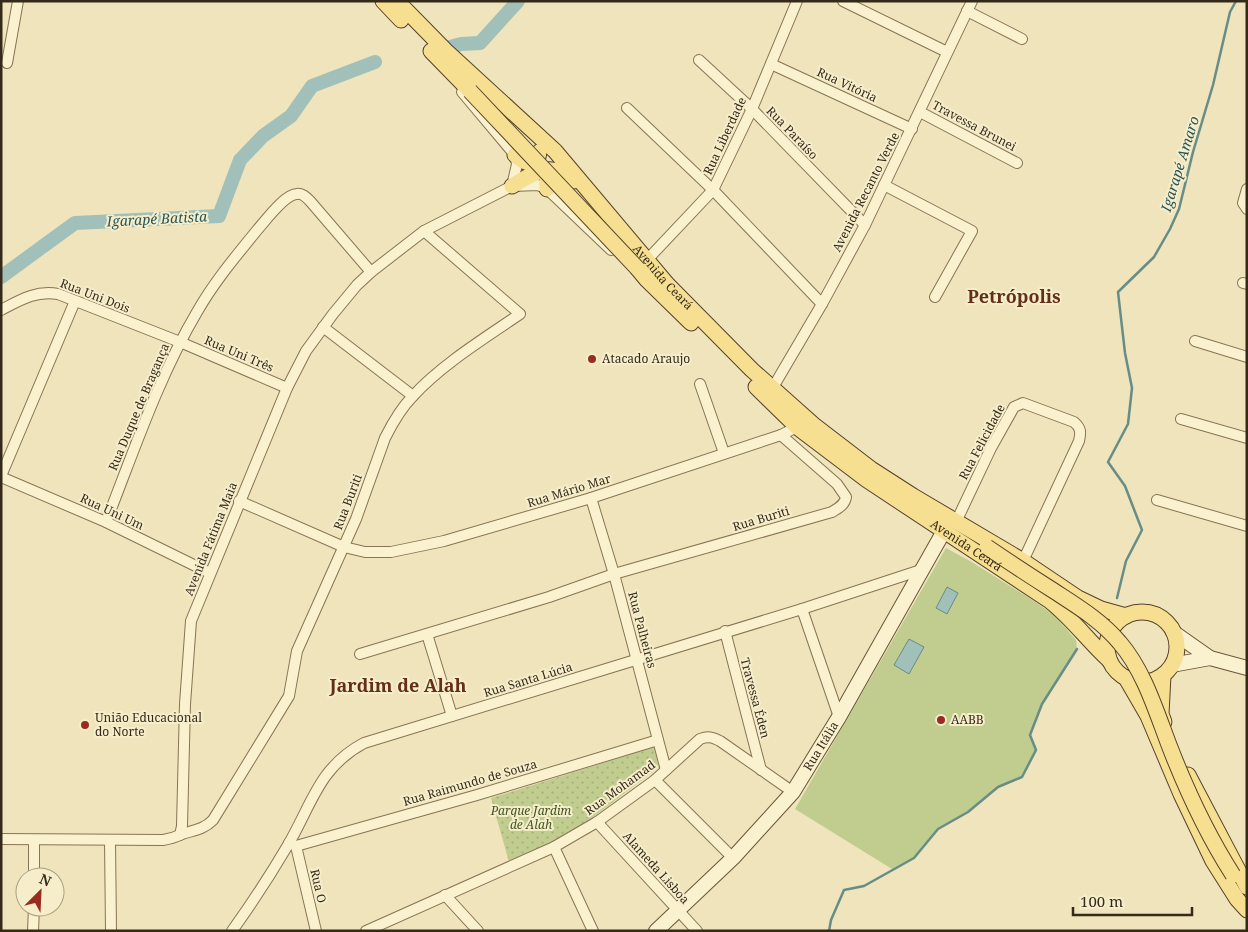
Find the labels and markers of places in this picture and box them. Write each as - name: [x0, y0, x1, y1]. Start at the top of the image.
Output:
- place label: Atacado Araujo: [602, 350, 690, 367]
- marker: Atacado Araujo: [586, 353, 598, 365]
- place label: União Educacional do Norte: [95, 709, 202, 740]
- place label: AABB: [951, 711, 984, 728]
- marker: AABB: [935, 714, 947, 726]
- marker: União Educacional do Norte: [79, 719, 91, 731]

